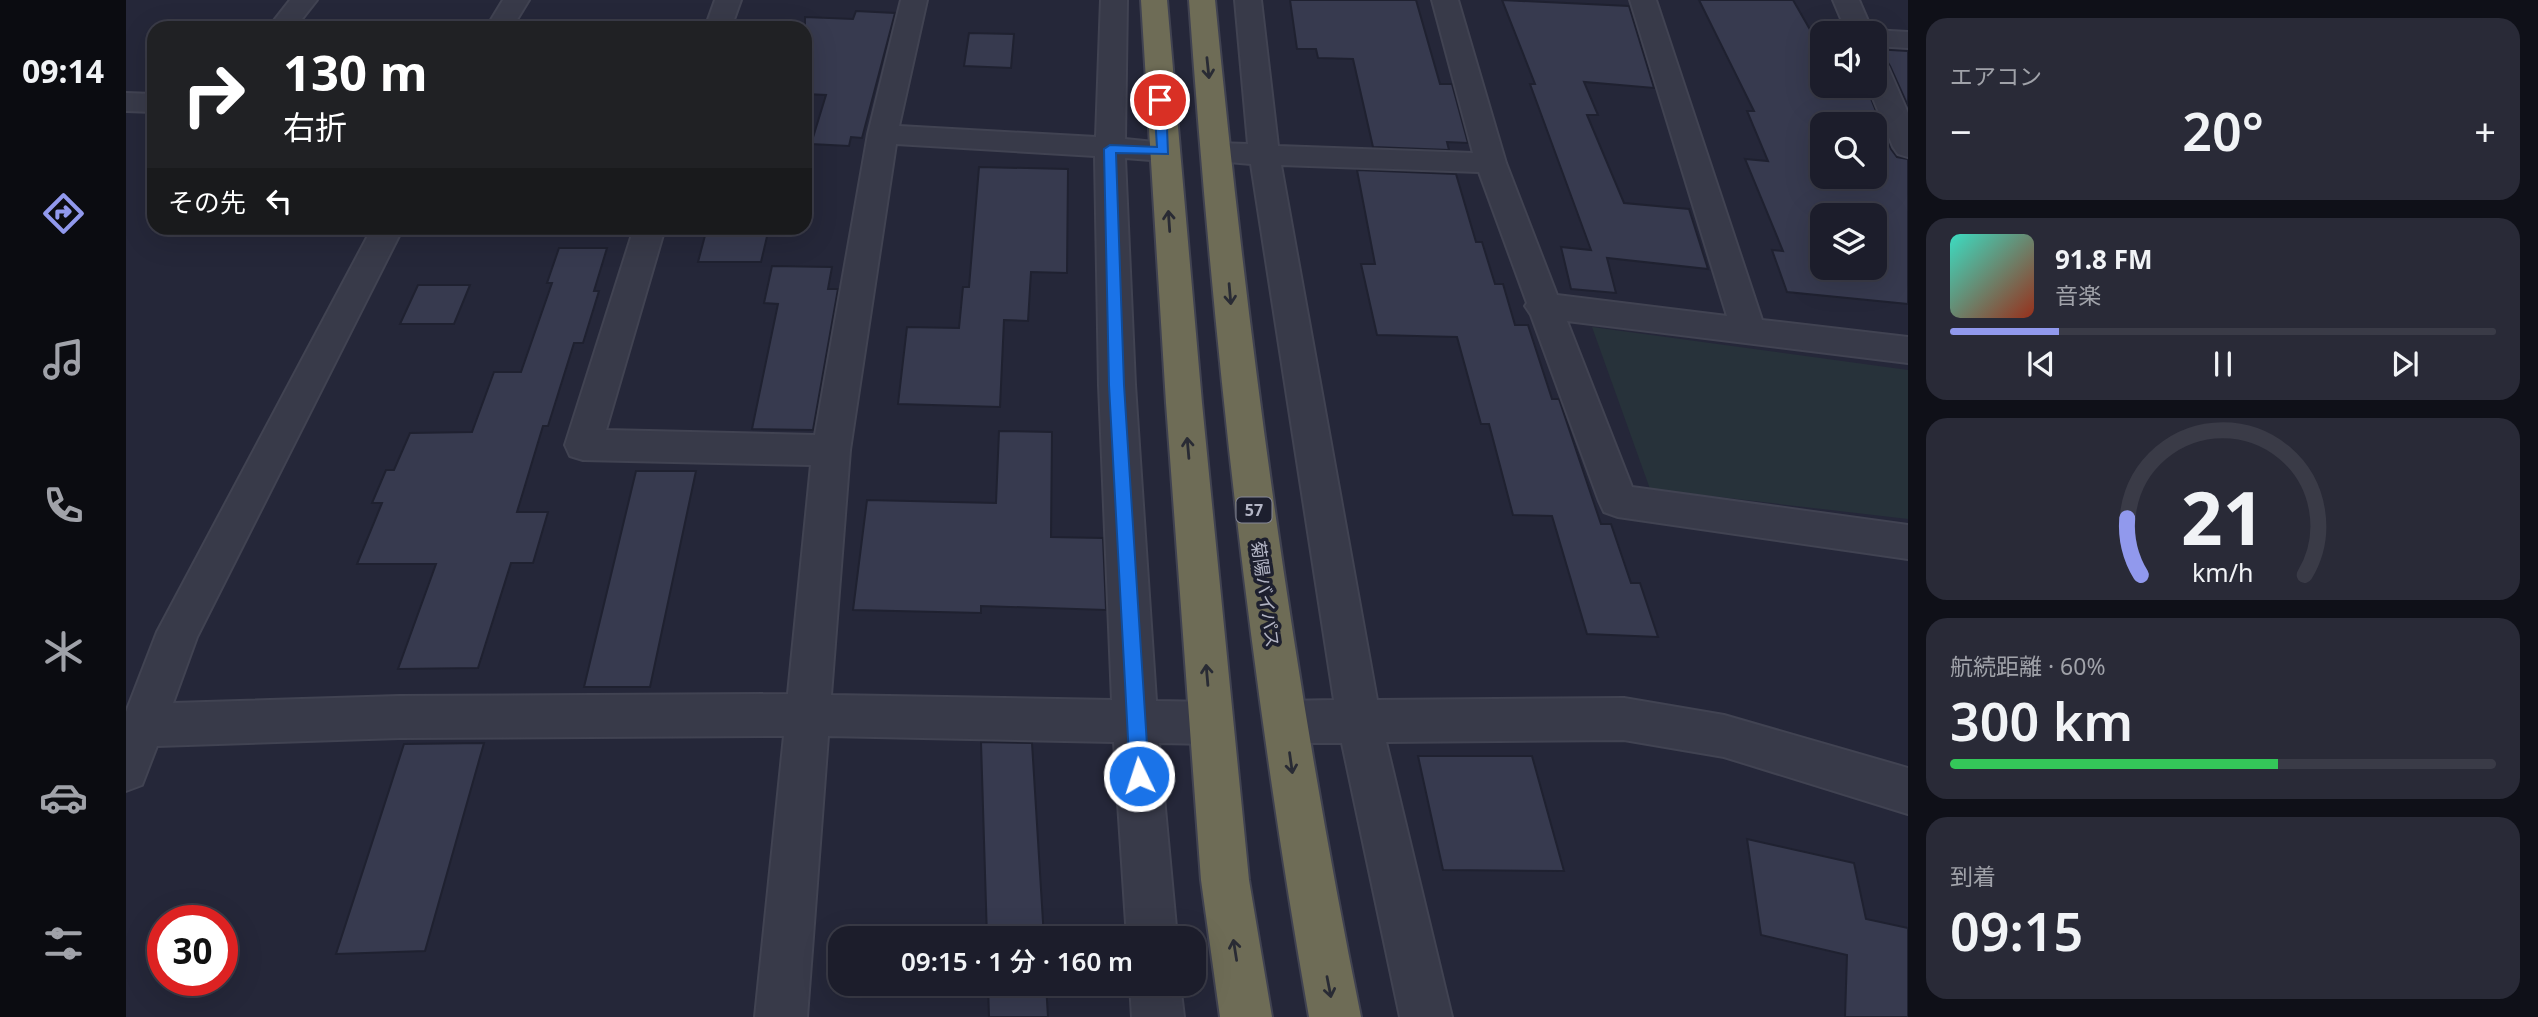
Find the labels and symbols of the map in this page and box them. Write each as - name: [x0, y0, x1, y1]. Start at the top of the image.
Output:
- one-way arrow: [1201, 56, 1214, 79]
- pin: [1130, 70, 1190, 130]
- one-way arrow: [1162, 210, 1175, 233]
- one-way arrow: [1223, 283, 1236, 305]
- one-way arrow: [1181, 437, 1194, 460]
- road number: 57: [1236, 498, 1272, 523]
- street label: 菊陽バイパス: [1247, 539, 1285, 649]
- one-way arrow: [1200, 664, 1213, 686]
- position arrow: [1102, 739, 1176, 813]
- one-way arrow: [1284, 751, 1297, 774]
- speed limit sign: 30: [147, 905, 238, 996]
- one-way arrow: [1229, 939, 1242, 961]
- one-way arrow: [1322, 975, 1336, 998]

